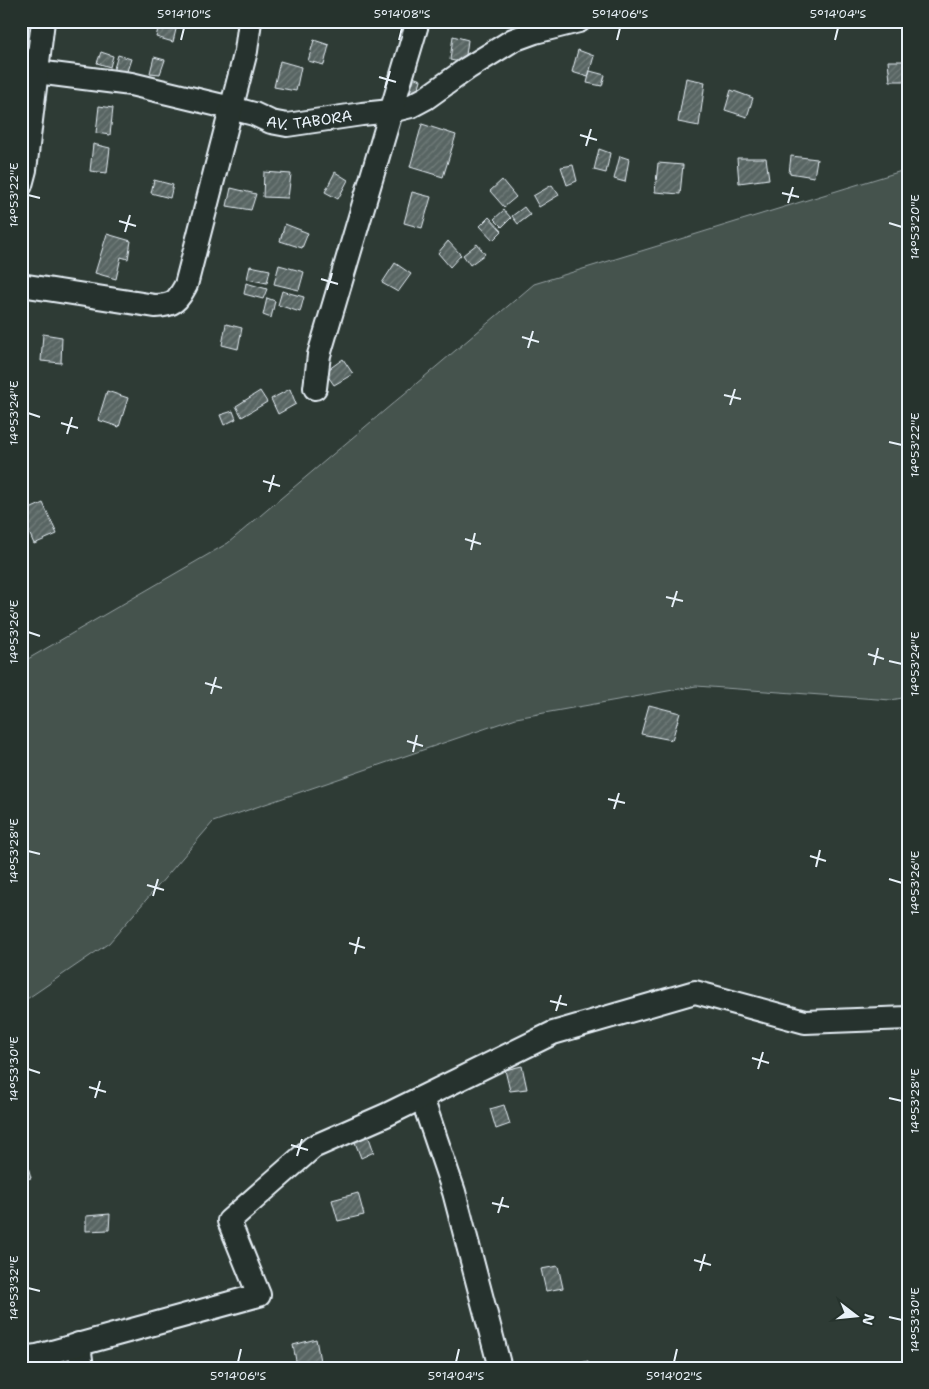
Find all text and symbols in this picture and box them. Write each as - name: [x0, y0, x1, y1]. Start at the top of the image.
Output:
- text: 5°14'10"S: [157, 6, 211, 22]
- text: 5°14'08"S: [374, 6, 431, 22]
- text: 5°14'06"S: [592, 6, 648, 22]
- text: 5°14'04"S: [810, 6, 867, 22]
- street label: AV. TABORA: [265, 106, 354, 135]
- text: 14°53'22"E: [6, 162, 22, 228]
- text: 14°53'20"E: [907, 194, 923, 260]
- text: 14°53'24"E: [6, 381, 22, 445]
- text: 14°53'22"E: [907, 412, 923, 478]
- text: 14°53'26"E: [6, 600, 22, 664]
- text: 14°53'24"E: [907, 632, 923, 696]
- text: 14°53'28"E: [6, 818, 22, 884]
- text: 14°53'26"E: [907, 851, 923, 915]
- text: 14°53'30"E: [6, 1036, 22, 1102]
- text: 14°53'28"E: [907, 1068, 923, 1134]
- text: 14°53'32"E: [6, 1256, 22, 1320]
- text: 14°53'30"E: [907, 1287, 923, 1353]
- north arrow: [832, 1292, 882, 1342]
- text: N: [858, 1312, 879, 1327]
- text: 5°14'06"S: [210, 1368, 266, 1384]
- text: 5°14'04"S: [428, 1368, 485, 1384]
- text: 5°14'02"S: [646, 1368, 702, 1384]

